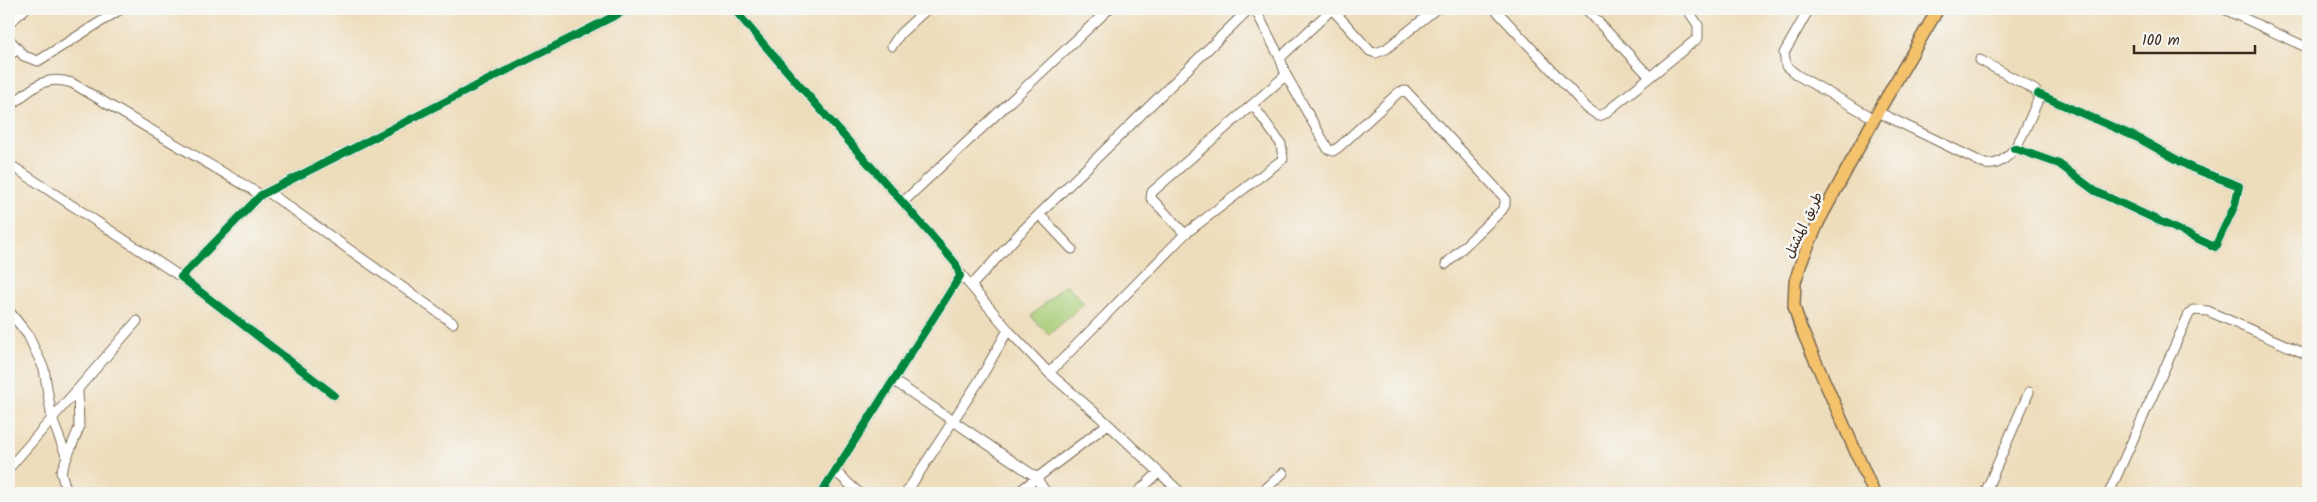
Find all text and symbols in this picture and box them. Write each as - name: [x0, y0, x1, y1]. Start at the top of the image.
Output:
- scale bar: [2134, 22, 2256, 54]
- text: 100 m: [2142, 29, 2180, 53]
- street label: طريق المشتل: [1779, 188, 1829, 263]

